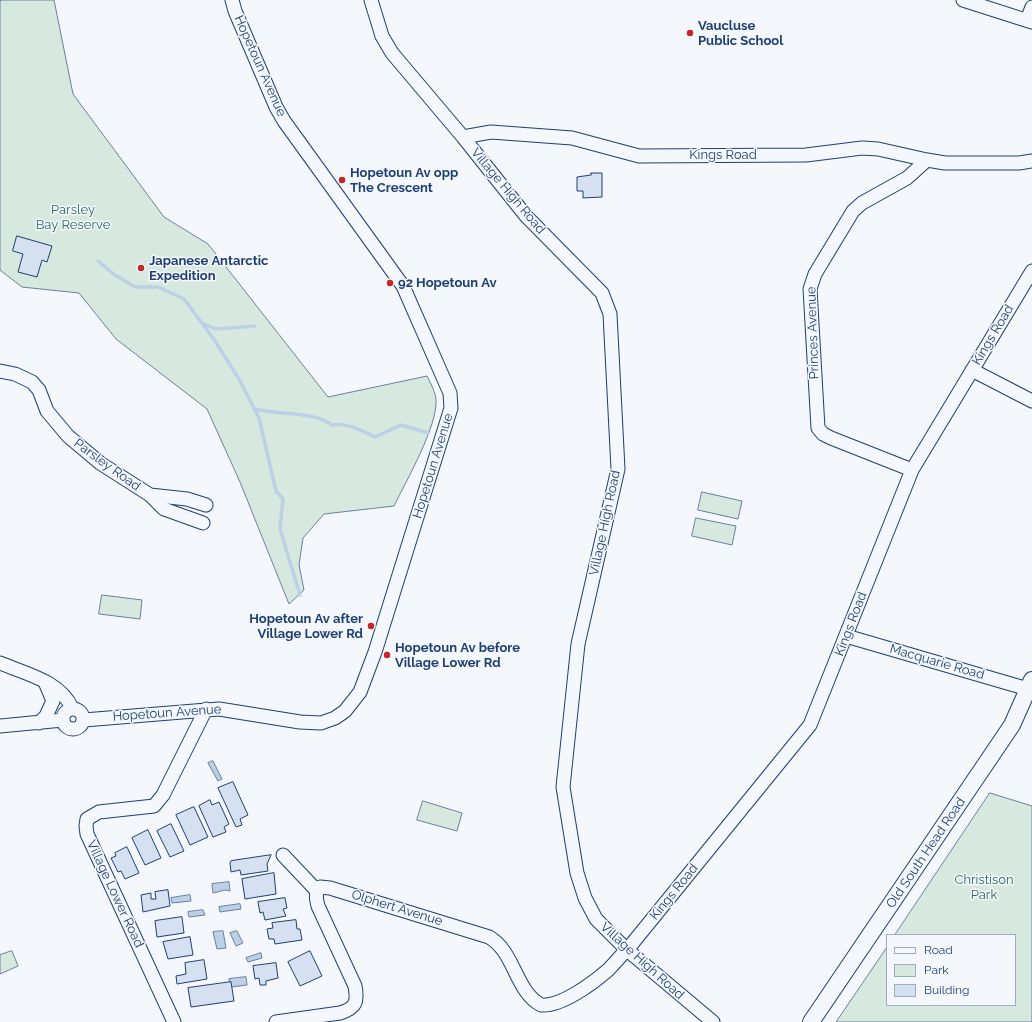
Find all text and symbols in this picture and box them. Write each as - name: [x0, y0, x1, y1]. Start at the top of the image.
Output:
- street label: Hopetoun Avenue: [231, 13, 289, 119]
- place label: Vaucluse Public School: [698, 18, 783, 49]
- marker: Vaucluse Public School: [685, 28, 695, 38]
- street label: Village High Road: [468, 145, 548, 237]
- street label: Kings Road: [689, 147, 757, 163]
- place label: Hopetoun Av opp The Crescent: [350, 165, 458, 196]
- marker: Hopetoun Av opp The Crescent: [337, 175, 347, 185]
- park label: Parsley Bay Reserve: [36, 202, 110, 233]
- place label: Japanese Antarctic Expedition: [149, 253, 268, 284]
- marker: Japanese Antarctic Expedition: [136, 263, 146, 273]
- place label: 92 Hopetoun Av: [398, 275, 497, 291]
- marker: 92 Hopetoun Av: [385, 278, 395, 288]
- street label: Princes Avenue: [804, 286, 822, 380]
- street label: Kings Road: [969, 302, 1017, 368]
- street label: Hopetoun Avenue: [410, 412, 456, 520]
- street label: Parsley Road: [71, 436, 143, 494]
- street label: Village High Road: [586, 469, 624, 577]
- street label: Kings Road: [832, 590, 870, 658]
- place label: Hopetoun Av after Village Lower Rd: [249, 611, 363, 642]
- marker: Hopetoun Av after Village Lower Rd: [366, 621, 376, 631]
- place label: Hopetoun Av before Village Lower Rd: [395, 640, 520, 671]
- street label: Macquarie Road: [888, 641, 986, 683]
- marker: Hopetoun Av before Village Lower Rd: [382, 650, 392, 660]
- street label: Hopetoun Avenue: [112, 701, 222, 725]
- street label: Old South Head Road: [883, 795, 969, 911]
- street label: Village Lower Road: [83, 838, 147, 950]
- street label: Kings Road: [647, 861, 701, 923]
- park label: Christison Park: [955, 872, 1013, 903]
- street label: Olphert Avenue: [350, 887, 444, 929]
- street label: Village High Road: [597, 919, 687, 1003]
- legend: [886, 934, 1016, 1006]
- text: Road: [924, 943, 953, 957]
- text: Park: [924, 963, 949, 977]
- text: Building: [924, 983, 970, 997]

